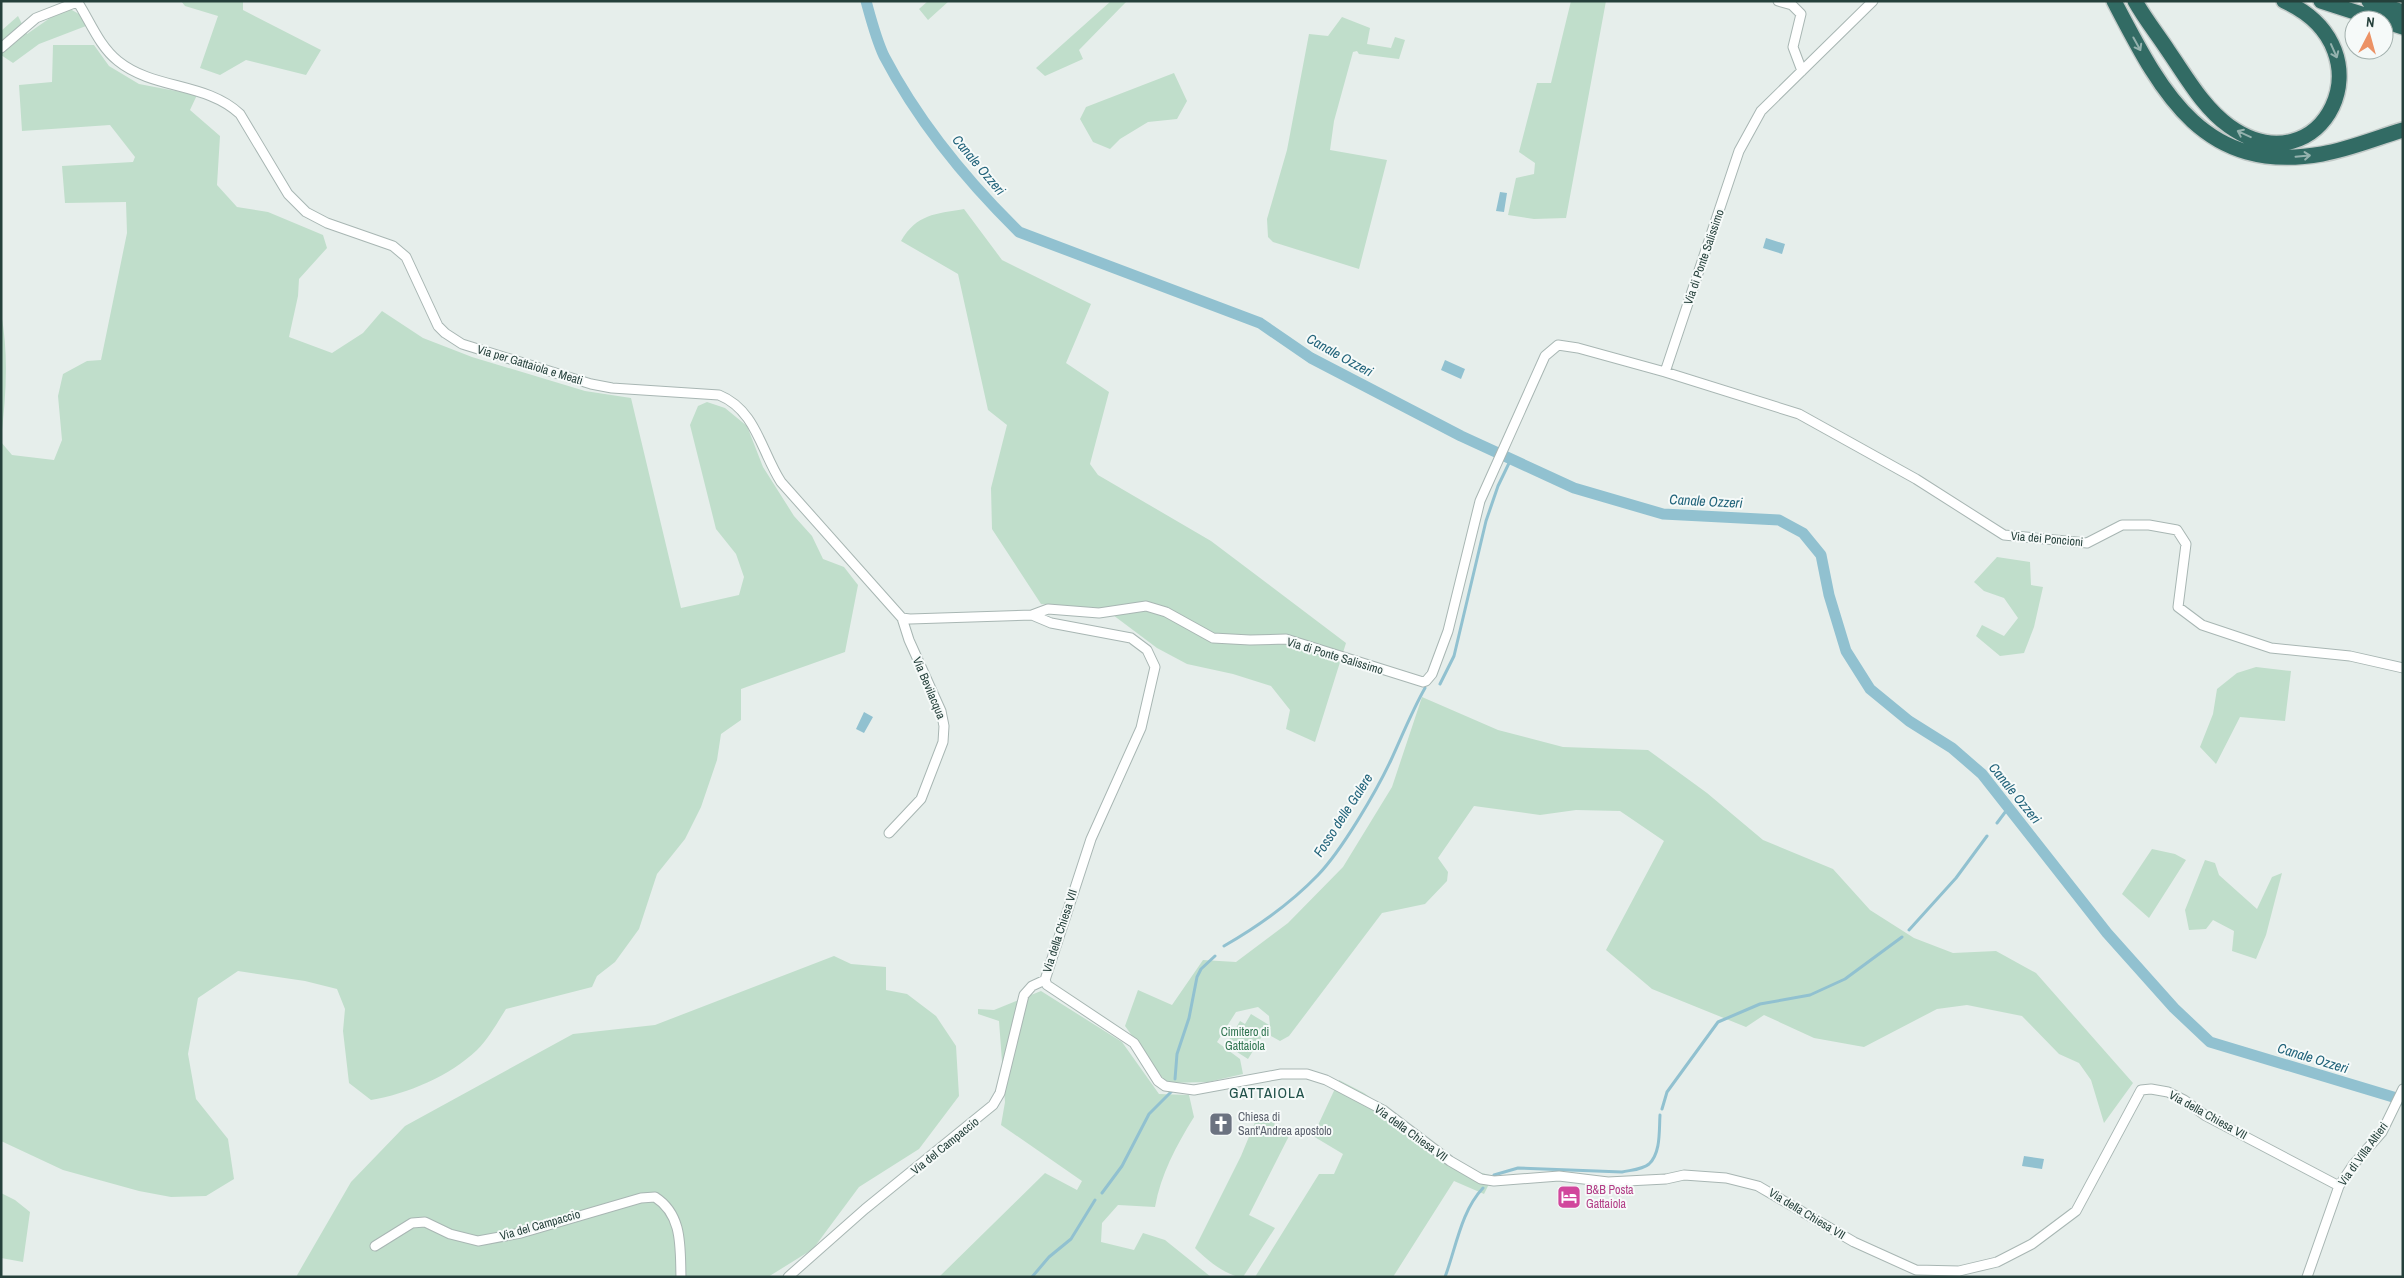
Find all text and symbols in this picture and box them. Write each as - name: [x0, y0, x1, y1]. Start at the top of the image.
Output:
- north arrow: [2344, 10, 2394, 60]
- text: N: [2365, 13, 2375, 31]
- one-way arrow: [2132, 37, 2142, 51]
- one-way arrow: [2330, 43, 2340, 58]
- one-way arrow: [2237, 129, 2252, 138]
- water label: Canale Ozzeri: [949, 131, 1010, 200]
- one-way arrow: [2295, 151, 2311, 161]
- street label: Via di Ponte Salissimo: [1680, 207, 1728, 307]
- water label: Canale Ozzeri: [1304, 329, 1377, 381]
- street label: Via per Gattaiola e Meati: [475, 341, 585, 389]
- water label: Canale Ozzeri: [1669, 490, 1744, 512]
- street label: Via dei Poncioni: [2010, 528, 2084, 550]
- street label: Via di Ponte Salissimo: [1285, 634, 1385, 678]
- street label: Via Bevilacqua: [909, 654, 949, 722]
- water label: Canale Ozzeri: [1985, 759, 2046, 828]
- water label: Fosso delle Galere: [1309, 770, 1377, 860]
- street label: Via della Chiesa VII: [1039, 887, 1081, 975]
- park label: Cimitero di Gattaiola: [1221, 1024, 1269, 1054]
- water label: Canale Ozzeri: [2275, 1039, 2351, 1078]
- district label: GATTAIOLA: [1229, 1082, 1305, 1103]
- street label: Via della Chiesa VII: [2166, 1087, 2250, 1143]
- street label: Via della Chiesa VII: [1371, 1101, 1451, 1165]
- place label: Chiesa di Sant'Andrea apostolo: [1238, 1109, 1332, 1139]
- church icon: Chiesa di Sant'Andrea apostolo: [1208, 1111, 1234, 1137]
- street label: Via del Campaccio: [908, 1114, 982, 1178]
- street label: Via di Villa Altieri: [2334, 1119, 2392, 1189]
- place label: B&B Posta Gattaiola: [1586, 1182, 1634, 1212]
- hotel icon: B&B Posta Gattaiola: [1556, 1184, 1582, 1210]
- street label: Via della Chiesa VII: [1766, 1185, 1848, 1243]
- street label: Via del Campaccio: [498, 1206, 582, 1244]

